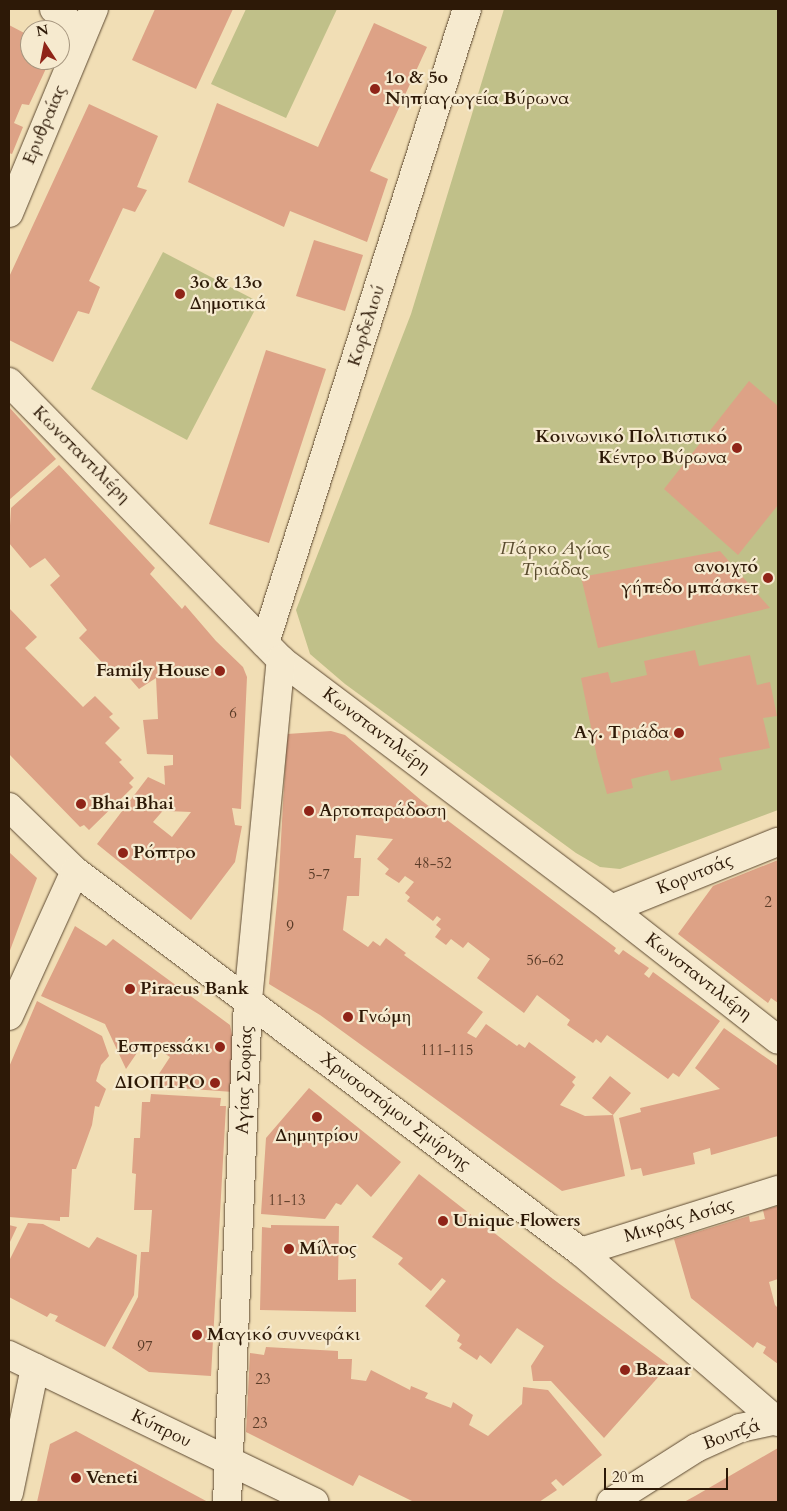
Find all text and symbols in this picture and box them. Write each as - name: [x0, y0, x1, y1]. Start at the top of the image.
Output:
- north arrow: [20, 20, 70, 70]
- text: N: [34, 20, 50, 41]
- place label: 1ο & 5ο Νηπιαγωγεία Βύρωνα: [385, 68, 569, 110]
- street label: Ερυθραίας: [19, 82, 71, 168]
- marker: 1ο & 5ο Νηπιαγωγεία Βύρωνα: [369, 83, 381, 95]
- place label: 3o & 13o Δημοτικά: [190, 273, 267, 316]
- street label: Κορδελιού: [344, 283, 390, 369]
- marker: 3o & 13o Δημοτικά: [174, 288, 186, 300]
- street label: Κωνσταντιλιέρη: [28, 402, 134, 508]
- place label: Κοινωνικό Πολιτιστικό Κέντρο Βύρωνα: [535, 427, 727, 469]
- marker: Κοινωνικό Πολιτιστικό Κέντρο Βύρωνα: [731, 442, 743, 454]
- park label: Πάρκο Αγίας Τριάδας: [500, 539, 610, 582]
- place label: ανοιχτό γήπεδο μπάσκετ: [621, 557, 758, 600]
- marker: ανοιχτό γήπεδο μπάσκετ: [762, 572, 774, 584]
- place label: Family House: [96, 660, 210, 682]
- marker: Family House: [214, 665, 226, 677]
- street label: Κωνσταντιλιέρη: [318, 683, 434, 779]
- house number: 6: [229, 705, 237, 723]
- place label: Αγ. Τριάδα: [574, 722, 669, 744]
- marker: Αγ. Τριάδα: [673, 727, 685, 739]
- place label: Bhai Bhai: [91, 793, 174, 815]
- marker: Bhai Bhai: [75, 798, 87, 810]
- place label: Αρτοπαράδοση: [319, 800, 446, 822]
- marker: Αρτοπαράδοση: [303, 805, 315, 817]
- place label: Ρόπτρο: [133, 842, 196, 864]
- marker: Ρόπτρο: [117, 847, 129, 859]
- street label: Κορυτσάς: [654, 850, 736, 900]
- house number: 48-52: [414, 855, 452, 873]
- house number: 5-7: [308, 866, 330, 884]
- house number: 2: [764, 894, 772, 912]
- house number: 9: [286, 918, 294, 936]
- street label: Κωνσταντιλιέρη: [640, 929, 756, 1025]
- house number: 56-62: [526, 952, 564, 970]
- place label: Piraeus Bank: [140, 978, 249, 1000]
- marker: Piraeus Bank: [124, 983, 136, 995]
- place label: Γνώμη: [358, 1006, 411, 1028]
- marker: Γνώμη: [342, 1011, 354, 1023]
- street label: Αγίας Σοφίας: [232, 1025, 258, 1135]
- place label: Εσπρεssάκι: [117, 1036, 210, 1058]
- marker: Εσπρεssάκι: [214, 1041, 226, 1053]
- house number: 111-115: [421, 1042, 473, 1060]
- street label: Χρυσοστόμου Σμύρνης: [315, 1048, 475, 1176]
- place label: ΔΙΟΠΤΡΟ: [115, 1072, 205, 1094]
- marker: ΔΙΟΠΤΡΟ: [209, 1077, 221, 1089]
- marker: Δημητρίου: [311, 1111, 323, 1123]
- place label: Δημητρίου: [276, 1125, 358, 1147]
- house number: 11-13: [268, 1192, 306, 1210]
- street label: Μικράς Ασίας: [621, 1194, 737, 1248]
- place label: Unique Flowers: [453, 1210, 580, 1232]
- marker: Unique Flowers: [437, 1215, 449, 1227]
- place label: Μίλτος: [299, 1238, 357, 1260]
- marker: Μίλτος: [283, 1243, 295, 1255]
- place label: Μαγικό συννεφάκι: [207, 1324, 361, 1346]
- marker: Μαγικό συννεφάκι: [191, 1329, 203, 1341]
- house number: 97: [137, 1338, 153, 1356]
- place label: Bazaar: [635, 1359, 691, 1381]
- marker: Bazaar: [619, 1364, 631, 1376]
- house number: 23: [255, 1371, 271, 1389]
- street label: Κύπρου: [127, 1405, 195, 1453]
- house number: 23: [252, 1415, 268, 1433]
- street label: Βουτζά: [700, 1415, 764, 1455]
- scale bar: [607, 1458, 731, 1490]
- place label: Veneti: [86, 1467, 138, 1489]
- text: 20 m: [612, 1467, 644, 1487]
- marker: Veneti: [70, 1472, 82, 1484]

